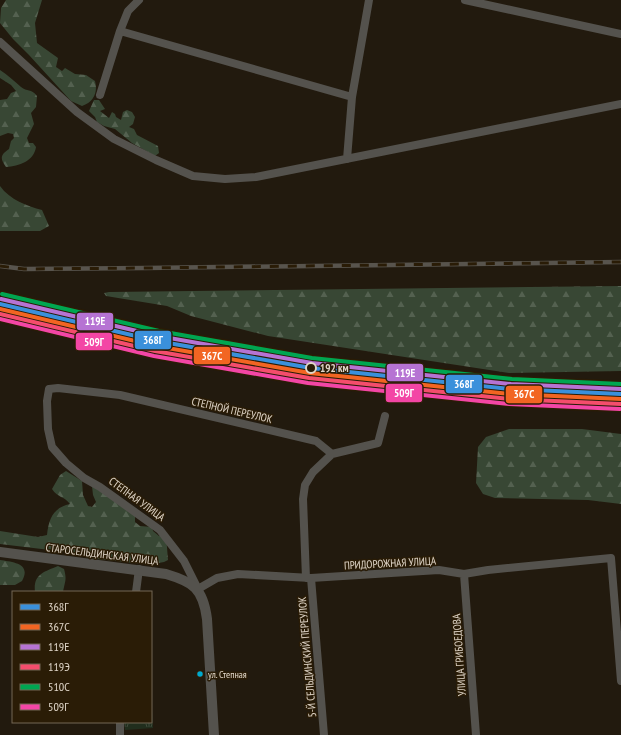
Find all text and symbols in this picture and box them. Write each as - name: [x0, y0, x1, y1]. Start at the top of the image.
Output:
- line badge: 119Е: [76, 312, 114, 331]
- text: 119Е: [85, 314, 106, 328]
- line badge: 368Г: [134, 330, 172, 350]
- line badge: 509Г: [75, 332, 113, 351]
- text: 368Г: [143, 333, 164, 347]
- text: 509Г: [84, 335, 105, 349]
- line badge: 367С: [193, 346, 231, 365]
- text: 367С: [202, 349, 222, 363]
- place label: 192 км: [320, 361, 349, 375]
- marker: 192 км: [305, 362, 317, 374]
- line badge: 119Е: [386, 363, 424, 382]
- text: 119Е: [395, 366, 416, 380]
- line badge: 368Г: [445, 374, 483, 394]
- text: 368Г: [454, 377, 475, 391]
- line badge: 509Г: [385, 383, 423, 403]
- line badge: 367С: [505, 385, 543, 404]
- text: 509Г: [394, 386, 415, 400]
- text: 367С: [514, 387, 534, 401]
- street label: СТЕПНОЙ ПЕРЕУЛОК: [190, 394, 274, 426]
- street label: СТЕПНАЯ УЛИЦА: [106, 474, 168, 525]
- street label: СТАРОСЕЛЬДИНСКАЯ УЛИЦА: [45, 540, 160, 568]
- street label: ПРИДОРОЖНАЯ УЛИЦА: [344, 554, 437, 572]
- legend: [12, 591, 152, 723]
- street label: 5-Й СЕЛЬДИНСКИЙ ПЕРЕУЛОК: [295, 595, 319, 718]
- text: 368Г: [48, 599, 69, 614]
- street label: УЛИЦА ГРИБОЕДОВА: [449, 613, 469, 697]
- text: 367С: [48, 619, 70, 634]
- text: 119Е: [48, 639, 69, 654]
- text: 119Э: [48, 659, 70, 674]
- place label: ул. Степная: [208, 668, 247, 681]
- marker: ул. Степная: [195, 669, 205, 679]
- text: 510С: [48, 679, 70, 694]
- text: 509Г: [48, 699, 69, 714]

